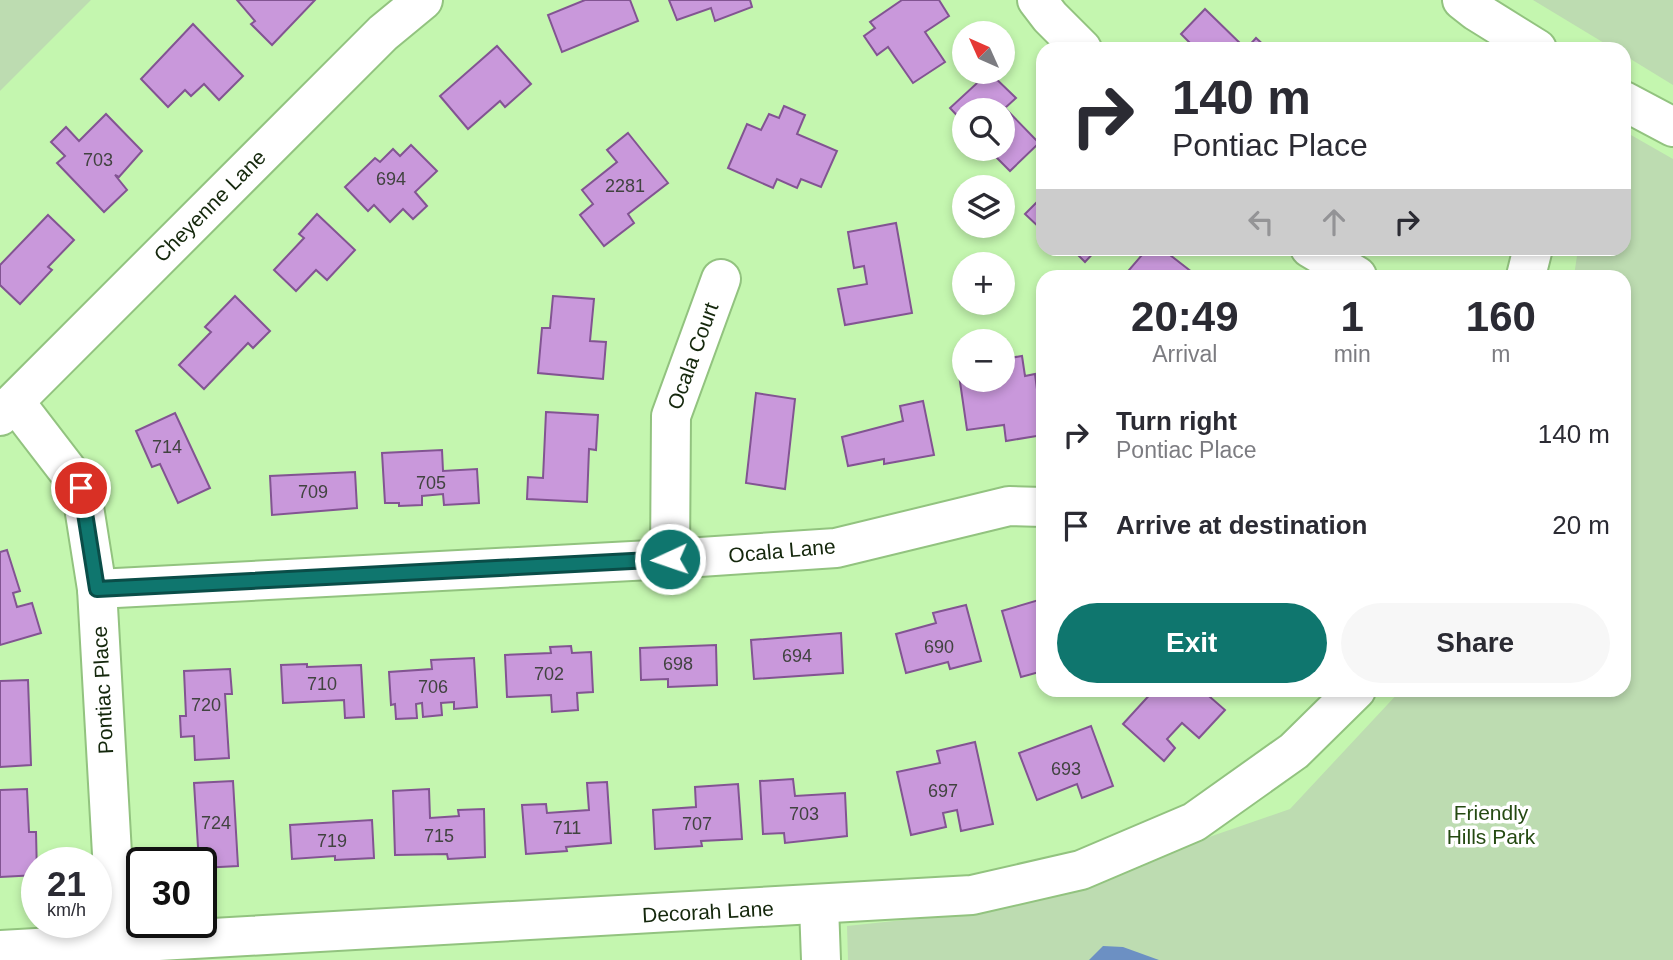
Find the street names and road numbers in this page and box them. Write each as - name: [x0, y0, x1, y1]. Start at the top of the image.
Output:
- street label: Cheyenne Lane: [149, 145, 270, 266]
- street label: Ocala Court: [663, 299, 723, 412]
- street label: Ocala Lane: [727, 534, 836, 567]
- street label: Pontiac Place: [88, 625, 117, 755]
- street label: Decorah Lane: [641, 897, 774, 926]

